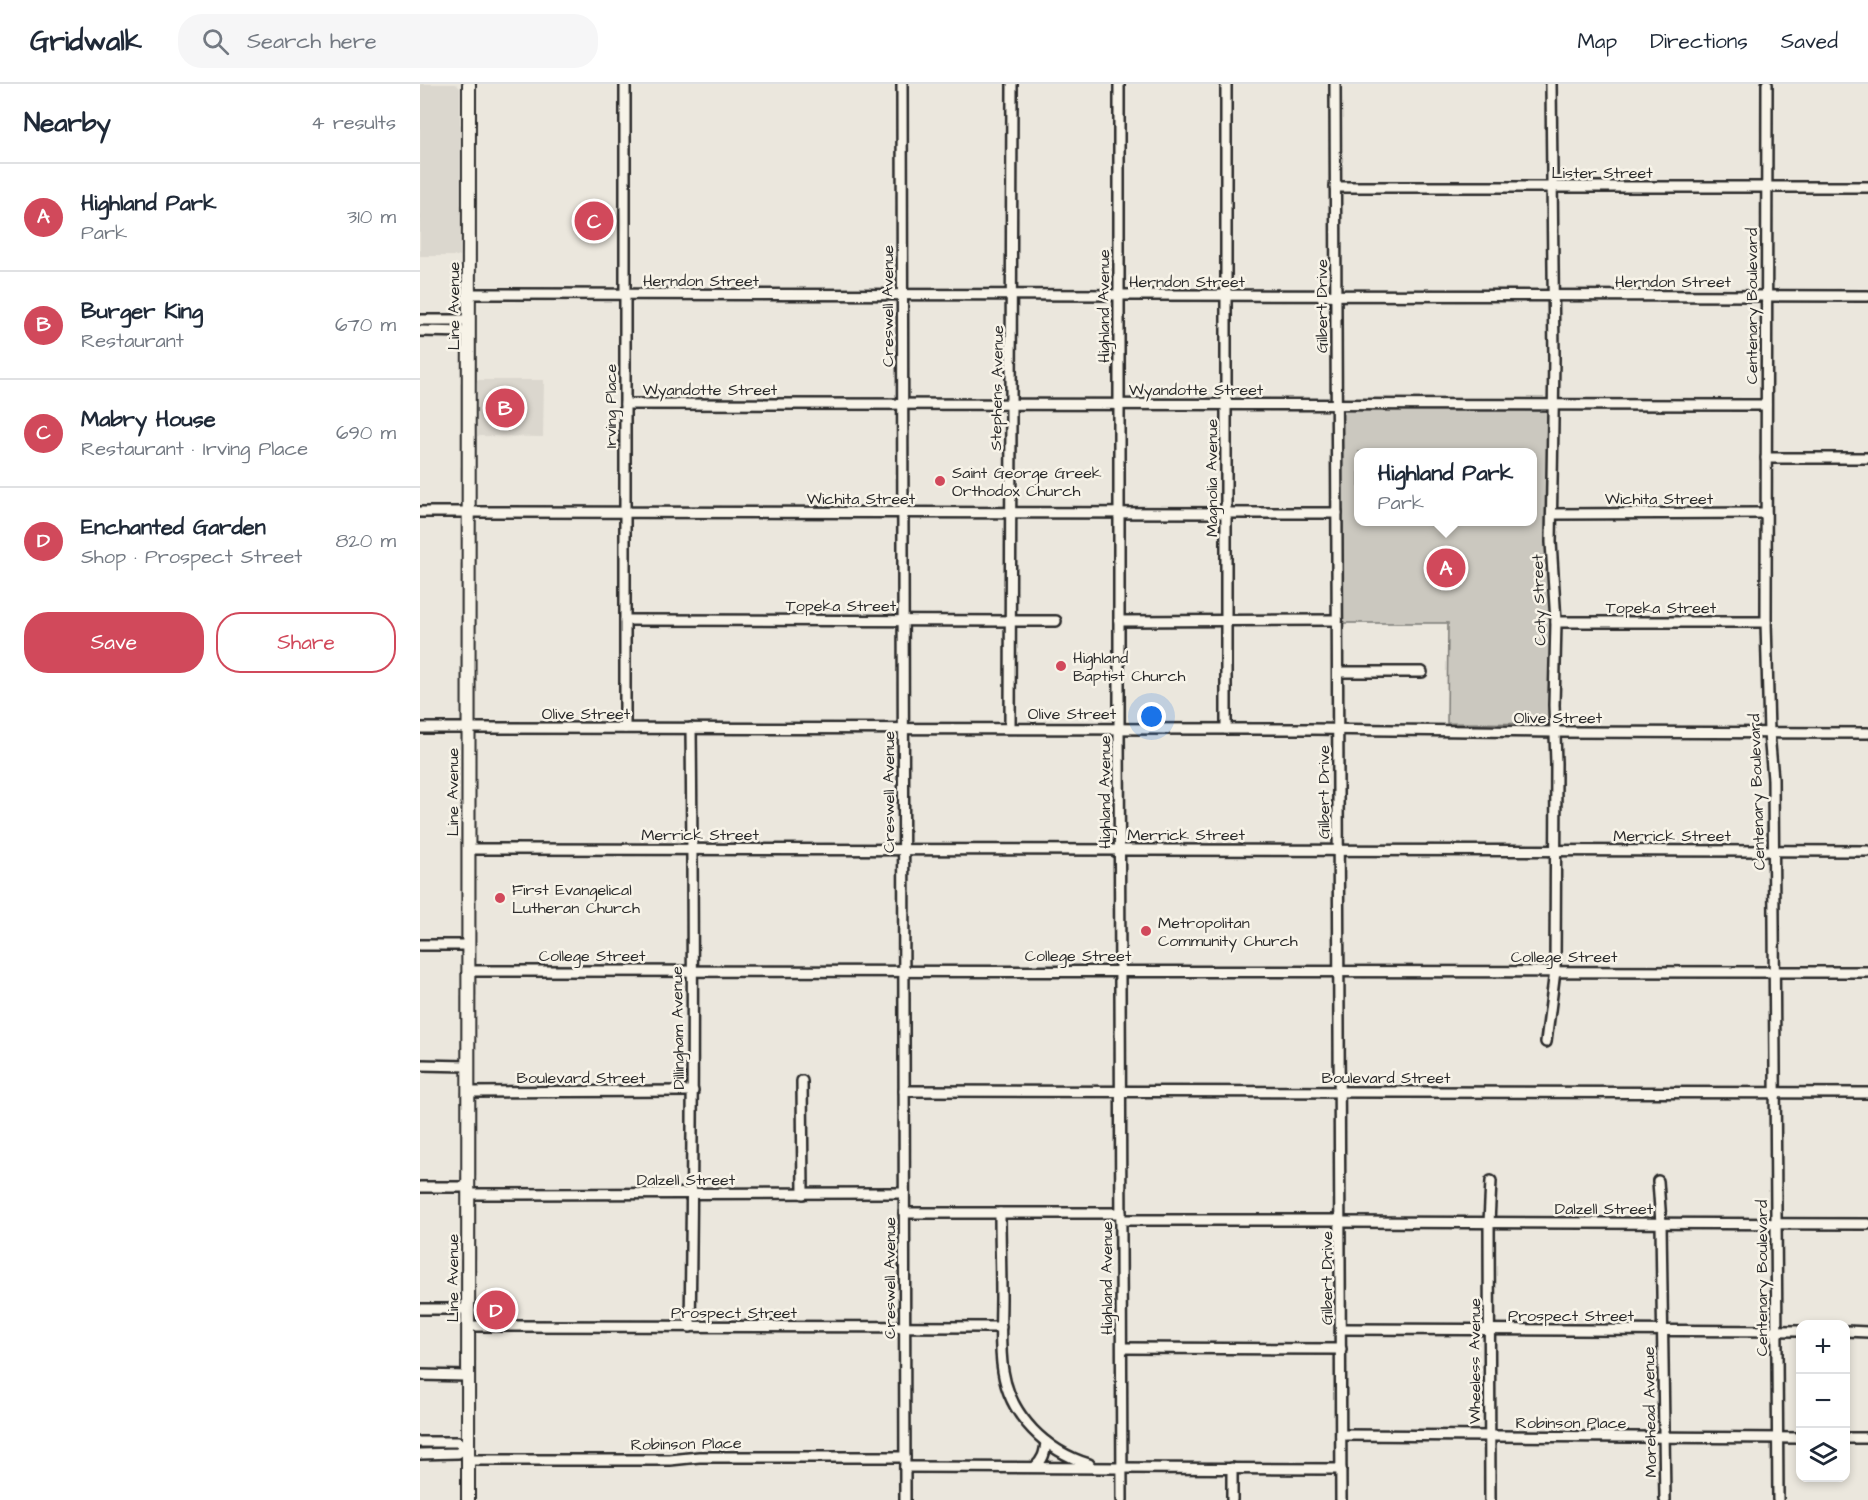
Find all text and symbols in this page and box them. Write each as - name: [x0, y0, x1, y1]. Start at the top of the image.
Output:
- search box: [178, 14, 598, 68]
- text: Gridwalk: [30, 22, 142, 61]
- icon: search: [199, 25, 232, 58]
- text: Search here: [247, 26, 377, 57]
- text: Map: [1577, 27, 1617, 56]
- text: Directions: [1650, 27, 1748, 56]
- text: Saved: [1781, 27, 1838, 56]
- text: Nearby: [24, 105, 111, 141]
- text: 4 results: [311, 109, 396, 137]
- street label: Lister Street: [1551, 162, 1653, 184]
- text: Highland Park: [81, 188, 217, 219]
- pin: C: [574, 198, 614, 244]
- text: A: [37, 203, 50, 231]
- text: 310 m: [347, 203, 396, 231]
- text: Park: [81, 219, 127, 247]
- street label: Centenary Boulevard: [1741, 228, 1764, 384]
- street label: Creswell Avenue: [877, 245, 899, 367]
- street label: Highland Avenue: [1093, 249, 1116, 363]
- street label: Gilbert Drive: [1311, 259, 1333, 353]
- street label: Line Avenue: [443, 261, 465, 350]
- street label: Herndon Street: [643, 270, 760, 292]
- street label: Herndon Street: [1129, 271, 1246, 293]
- street label: Herndon Street: [1615, 271, 1732, 293]
- text: Burger King: [81, 296, 203, 327]
- text: B: [36, 311, 51, 339]
- text: 670 m: [335, 311, 396, 339]
- street label: Stephens Avenue: [985, 325, 1009, 451]
- text: Restaurant: [81, 327, 184, 355]
- street label: Irving Place: [600, 364, 623, 448]
- street label: Wyandotte Street: [643, 379, 778, 402]
- street label: Wyandotte Street: [1129, 379, 1264, 402]
- pin: B: [486, 386, 524, 430]
- text: Mabry House: [81, 404, 216, 435]
- text: C: [36, 419, 51, 447]
- text: 690 m: [336, 419, 396, 447]
- street label: Magnolia Avenue: [1201, 419, 1224, 537]
- text: Restaurant · Irving Place: [81, 435, 308, 463]
- popup: [1354, 448, 1537, 526]
- text: Highland Park: [1378, 458, 1513, 489]
- place label: Saint George Greek Orthodox Church: [952, 462, 1102, 502]
- marker: Saint George Greek Orthodox Church: [933, 474, 947, 488]
- street label: Wichita Street: [807, 488, 916, 510]
- street label: Wichita Street: [1605, 488, 1714, 510]
- text: Park: [1378, 489, 1424, 517]
- text: Enchanted Garden: [81, 512, 266, 543]
- text: D: [37, 527, 50, 555]
- text: 820 m: [335, 527, 396, 555]
- text: Shop · Prospect Street: [81, 543, 302, 571]
- pin: A: [1426, 546, 1466, 590]
- street label: Coty Street: [1526, 553, 1553, 646]
- street label: Topeka Street: [786, 595, 897, 617]
- street label: Topeka Street: [1606, 597, 1717, 619]
- button: Save: [24, 612, 204, 673]
- button: Share: [216, 612, 396, 673]
- place label: Highland Baptist Church: [1073, 647, 1186, 687]
- marker: Highland Baptist Church: [1054, 659, 1068, 673]
- your location: [1137, 702, 1166, 731]
- street label: Olive Street: [542, 703, 631, 725]
- street label: Olive Street: [1028, 703, 1117, 725]
- street label: Olive Street: [1514, 707, 1603, 729]
- street label: Centenary Boulevard: [1743, 713, 1772, 871]
- street label: Creswell Avenue: [878, 731, 900, 853]
- street label: Highland Avenue: [1094, 735, 1117, 849]
- street label: Gilbert Drive: [1313, 745, 1335, 839]
- street label: Line Avenue: [442, 747, 464, 836]
- street label: Merrick Street: [641, 824, 759, 846]
- street label: Merrick Street: [1127, 824, 1245, 846]
- street label: Merrick Street: [1613, 825, 1731, 847]
- place label: First Evangelical Lutheran Church: [512, 879, 640, 919]
- marker: First Evangelical Lutheran Church: [493, 891, 507, 905]
- place label: Metropolitan Community Church: [1158, 912, 1298, 953]
- marker: Metropolitan Community Church: [1139, 924, 1153, 938]
- street label: College Street: [539, 945, 646, 968]
- street label: College Street: [1025, 945, 1132, 968]
- street label: College Street: [1511, 946, 1618, 969]
- street label: Dillingham Avenue: [666, 966, 691, 1090]
- street label: Boulevard Street: [517, 1067, 646, 1089]
- street label: Boulevard Street: [1322, 1067, 1451, 1089]
- street label: Dalzell Street: [637, 1169, 736, 1191]
- street label: Dalzell Street: [1555, 1198, 1654, 1220]
- street label: Centenary Boulevard: [1751, 1200, 1774, 1356]
- street label: Creswell Avenue: [879, 1217, 901, 1339]
- street label: Highland Avenue: [1096, 1221, 1119, 1335]
- street label: Gilbert Drive: [1316, 1231, 1338, 1325]
- street label: Line Avenue: [442, 1233, 464, 1322]
- pin: D: [476, 1288, 516, 1332]
- street label: Wheeless Avenue: [1464, 1298, 1486, 1424]
- street label: Prospect Street: [671, 1302, 798, 1324]
- street label: Prospect Street: [1508, 1305, 1635, 1327]
- map controls: [1796, 1320, 1850, 1482]
- button: +: [1796, 1320, 1850, 1374]
- street label: Morehead Avenue: [1638, 1346, 1662, 1478]
- button: −: [1796, 1374, 1850, 1428]
- street label: Robinson Place: [1516, 1412, 1627, 1434]
- button: layers: [1796, 1428, 1850, 1482]
- street label: Robinson Place: [630, 1432, 742, 1456]

